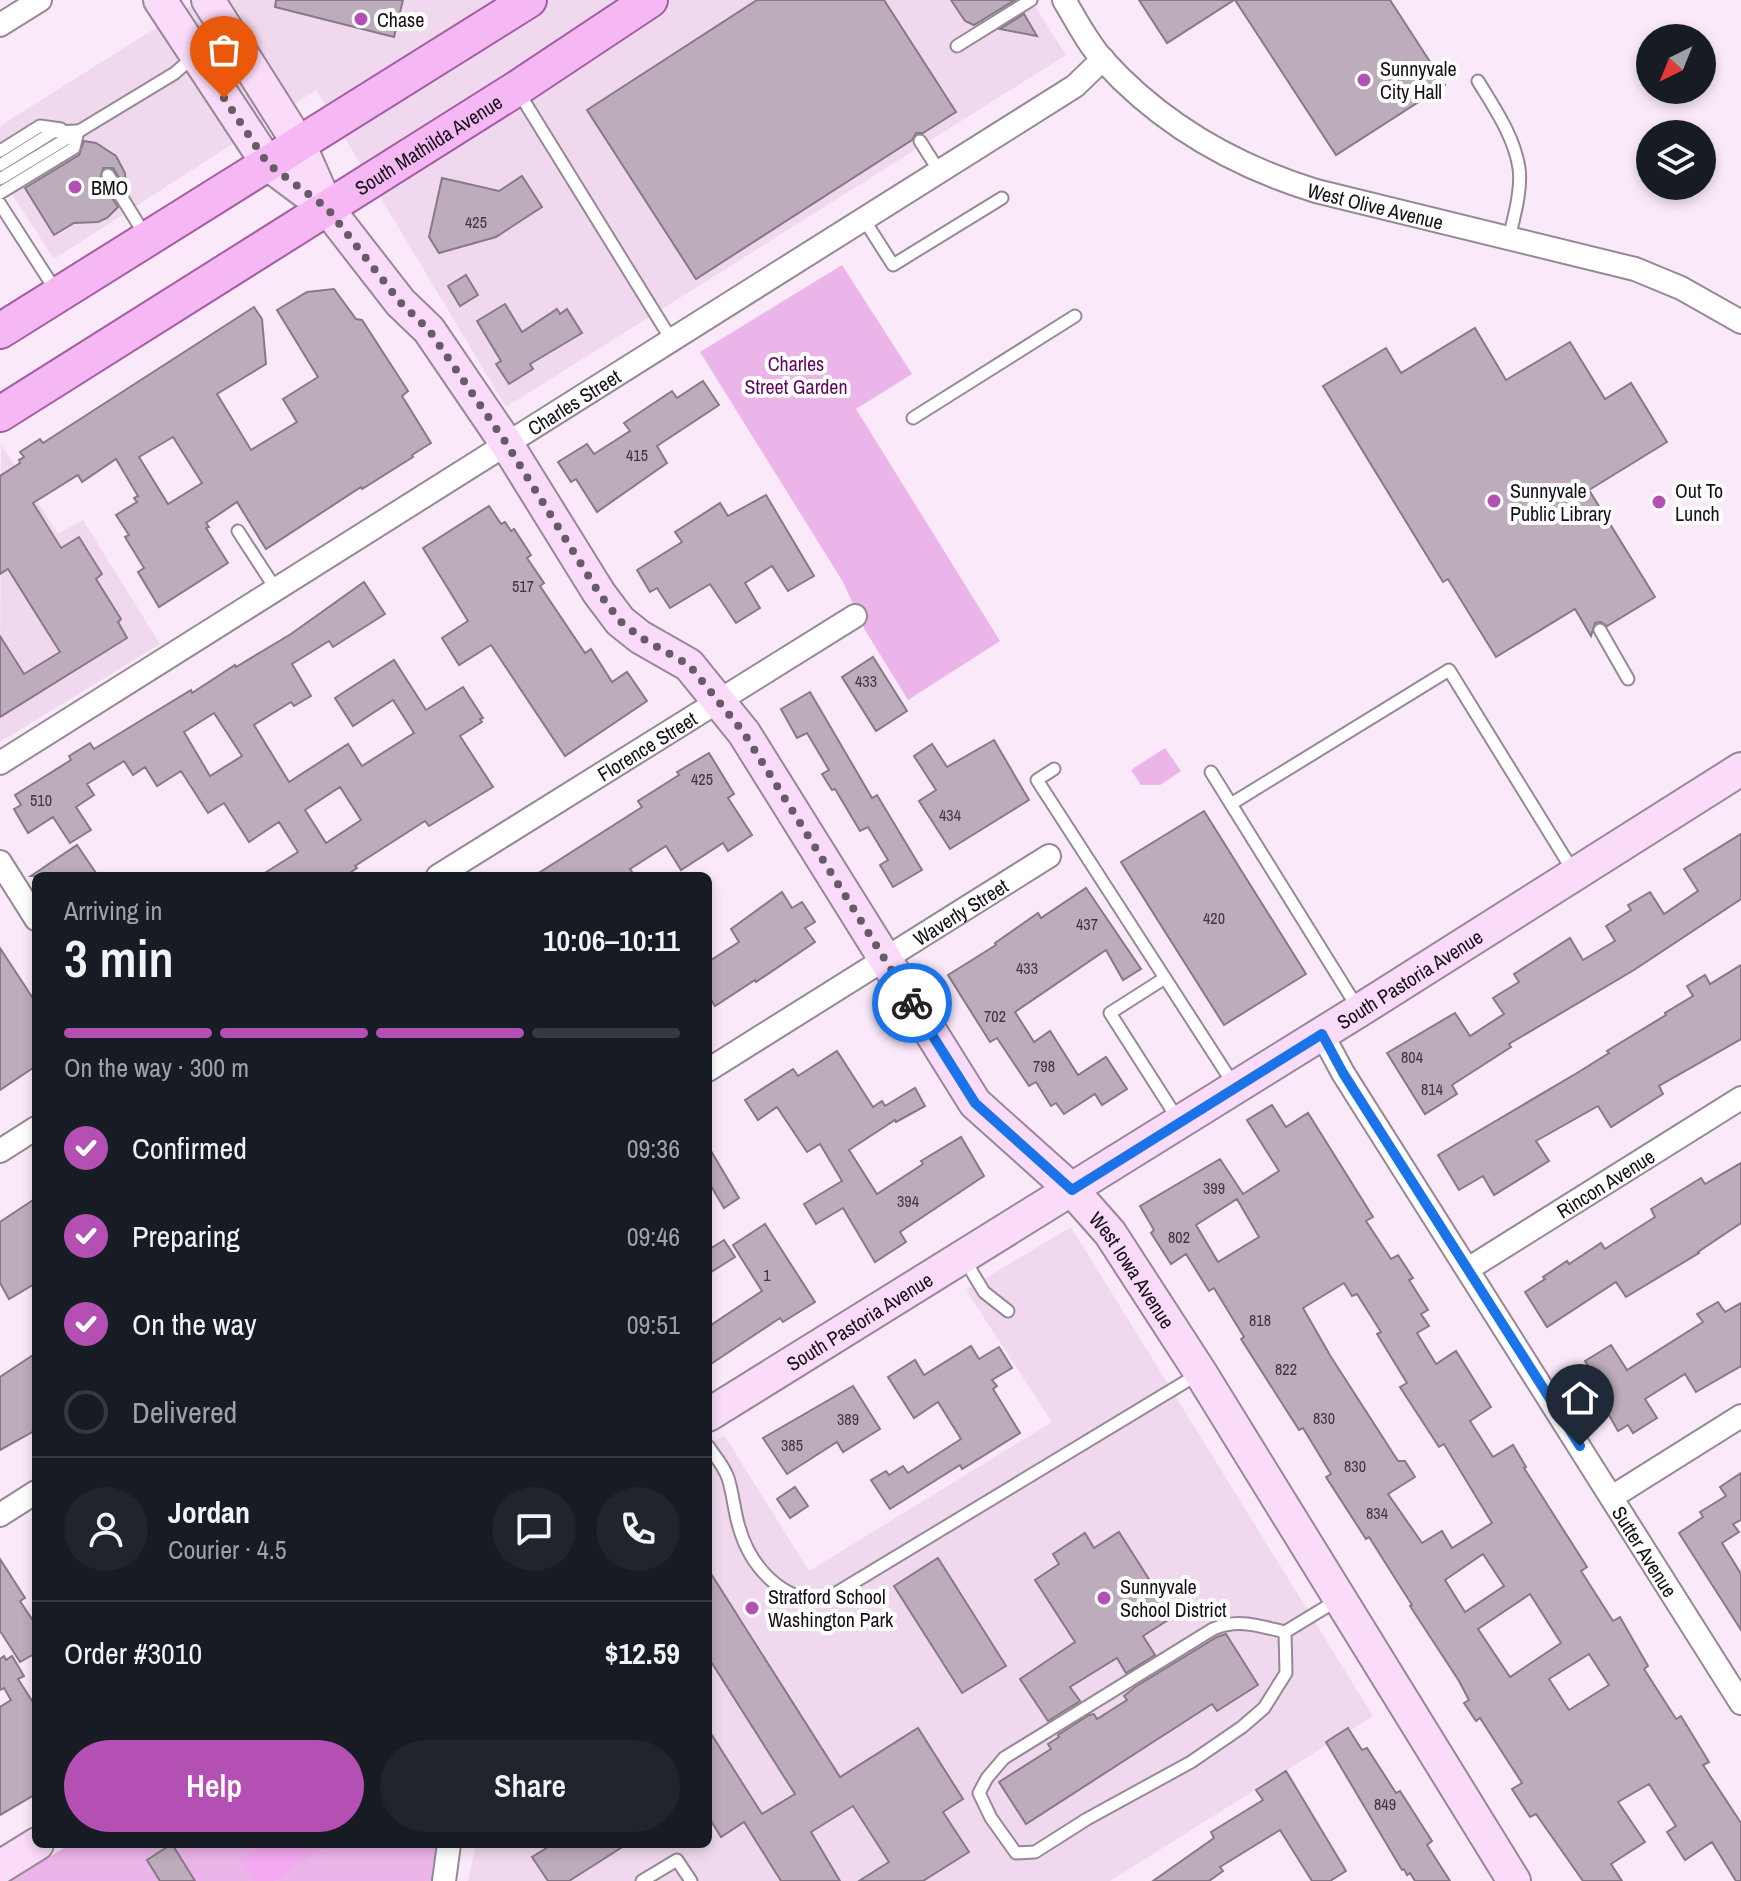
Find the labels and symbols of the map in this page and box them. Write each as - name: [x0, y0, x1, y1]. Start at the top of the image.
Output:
- place label: Chase: [377, 6, 424, 33]
- marker: Chase: [352, 10, 370, 28]
- pin: [190, 16, 258, 98]
- north arrow: [1636, 24, 1716, 104]
- place label: Sunnyvale City Hall: [1380, 55, 1457, 105]
- marker: Sunnyvale City Hall: [1355, 71, 1373, 89]
- street label: South Mathilda Avenue: [349, 88, 507, 201]
- place label: BMO: [91, 174, 128, 201]
- street label: West Olive Avenue: [1304, 176, 1446, 235]
- marker: BMO: [66, 178, 84, 196]
- house number: 425: [465, 211, 487, 233]
- park label: Charles Street Garden: [744, 350, 848, 400]
- street label: Charles Street: [522, 362, 626, 441]
- house number: 415: [626, 444, 648, 466]
- place label: Sunnyvale Public Library: [1510, 477, 1612, 527]
- place label: Out To Lunch: [1675, 477, 1723, 527]
- marker: Sunnyvale Public Library: [1485, 492, 1503, 510]
- marker: Out To Lunch: [1650, 493, 1668, 511]
- house number: 517: [512, 575, 534, 597]
- house number: 433: [855, 670, 877, 692]
- street label: Florence Street: [592, 704, 702, 787]
- house number: 425: [691, 768, 713, 790]
- house number: 510: [30, 789, 52, 811]
- house number: 434: [939, 804, 961, 826]
- street label: Waverly Street: [908, 871, 1013, 951]
- house number: 420: [1203, 907, 1225, 929]
- house number: 437: [1076, 913, 1098, 935]
- street label: South Pastoria Avenue: [1331, 923, 1487, 1035]
- house number: 433: [1016, 957, 1038, 979]
- courier: [872, 963, 952, 1043]
- house number: 702: [984, 1005, 1006, 1027]
- house number: 804: [1401, 1046, 1423, 1068]
- house number: 798: [1033, 1055, 1055, 1077]
- house number: 814: [1421, 1078, 1443, 1100]
- street label: Rincon Avenue: [1551, 1142, 1660, 1224]
- house number: 399: [1203, 1177, 1225, 1199]
- house number: 394: [897, 1190, 919, 1212]
- street label: West Iowa Avenue: [1084, 1206, 1182, 1333]
- house number: 802: [1168, 1226, 1190, 1248]
- house number: 1: [763, 1264, 771, 1286]
- street label: South Pastoria Avenue: [781, 1265, 938, 1377]
- house number: 818: [1249, 1309, 1271, 1331]
- house number: 822: [1275, 1358, 1297, 1380]
- pin: [1546, 1364, 1614, 1446]
- house number: 830: [1313, 1407, 1335, 1429]
- house number: 389: [837, 1408, 859, 1430]
- house number: 385: [781, 1434, 803, 1456]
- house number: 830: [1344, 1455, 1366, 1477]
- street label: Sutter Avenue: [1606, 1501, 1684, 1602]
- house number: 834: [1366, 1502, 1388, 1524]
- place label: Sunnyvale School District: [1120, 1573, 1227, 1623]
- place label: Stratford School Washington Park: [768, 1583, 894, 1633]
- marker: Sunnyvale School District: [1095, 1589, 1113, 1607]
- marker: Stratford School Washington Park: [743, 1599, 761, 1617]
- house number: 849: [1374, 1793, 1396, 1815]

